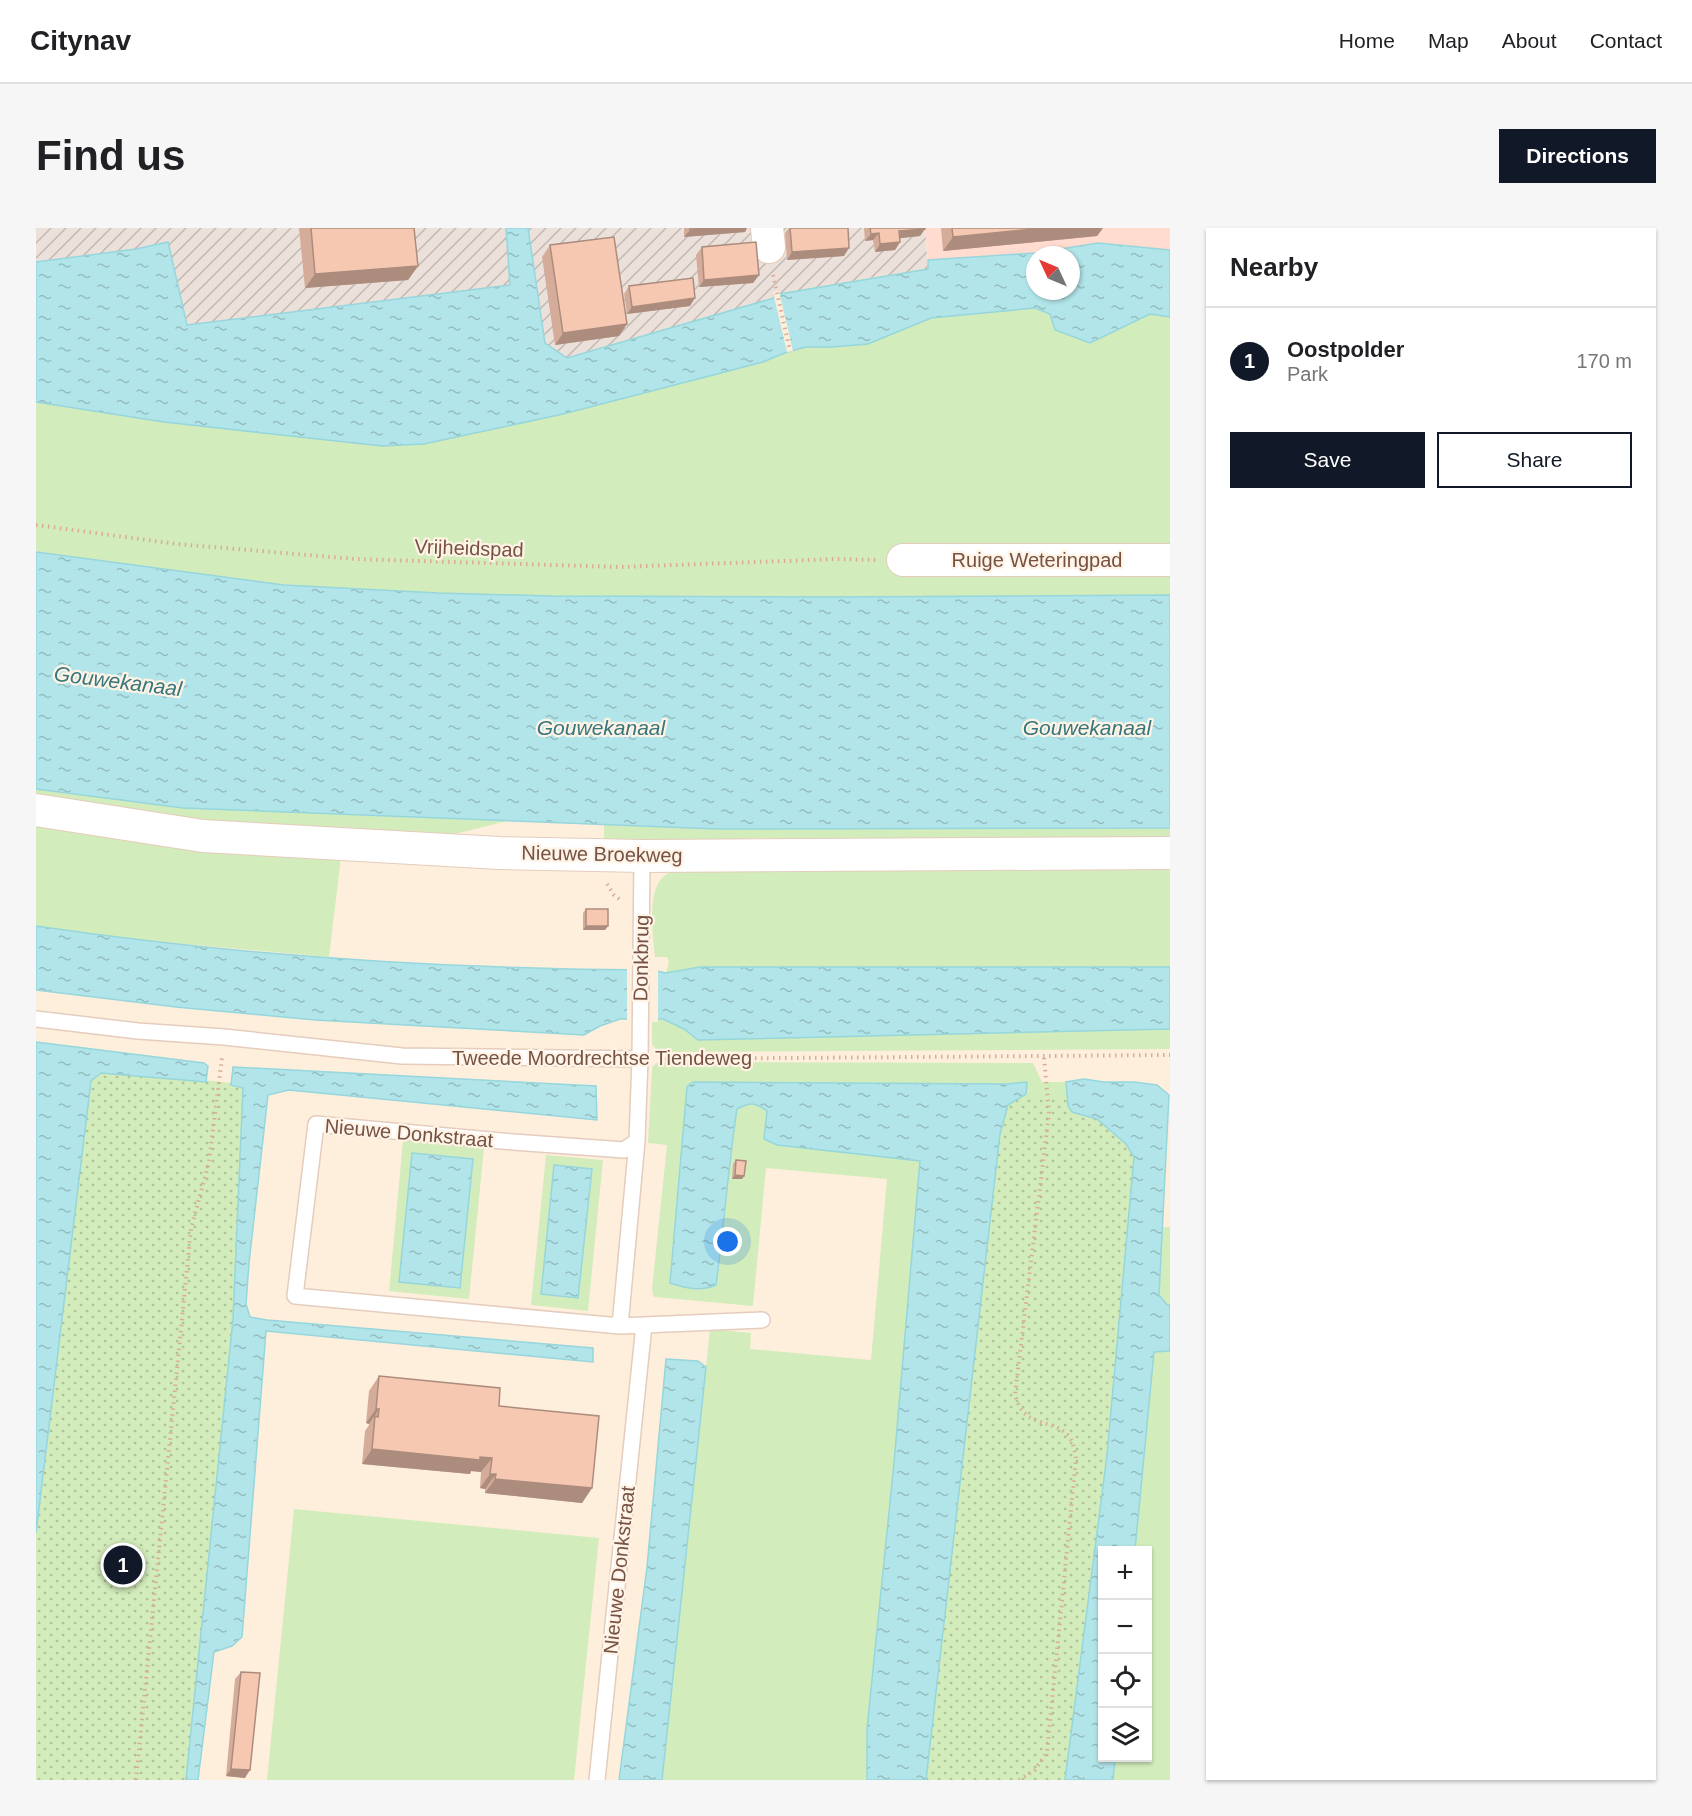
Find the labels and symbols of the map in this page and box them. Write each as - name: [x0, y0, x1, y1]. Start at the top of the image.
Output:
- north arrow: [1026, 246, 1080, 300]
- street label: Vrijheidspad: [414, 535, 524, 561]
- street label: Ruige Weteringpad: [952, 549, 1122, 571]
- water label: Gouwekanaal: [53, 662, 184, 700]
- water label: Gouwekanaal: [537, 716, 667, 739]
- water label: Gouwekanaal: [1023, 716, 1153, 739]
- street label: Nieuwe Broekweg: [521, 842, 683, 866]
- street label: Donkbrug: [629, 914, 653, 1002]
- street label: Tweede Moordrechtse Tiendeweg: [452, 1047, 752, 1069]
- street label: Nieuwe Donkstraat: [324, 1115, 495, 1151]
- your location: [713, 1227, 742, 1256]
- street label: Nieuwe Donkstraat: [599, 1484, 639, 1655]
- pin: 1: [104, 1542, 142, 1588]

